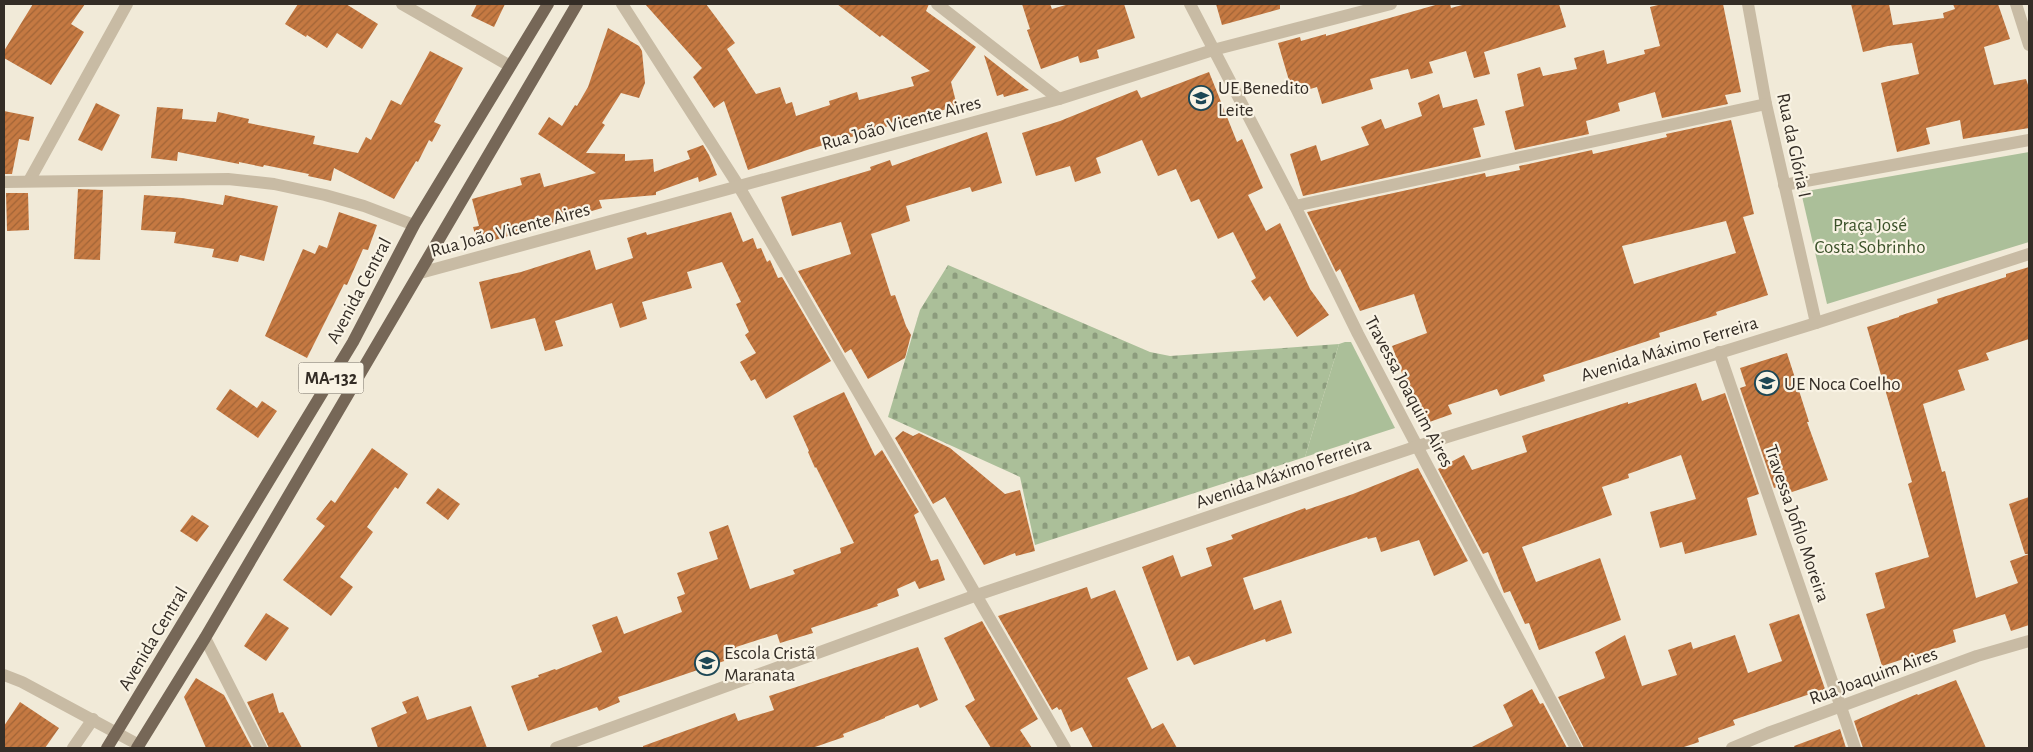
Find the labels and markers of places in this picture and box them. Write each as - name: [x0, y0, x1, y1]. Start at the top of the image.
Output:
- place label: UE Benedito Leite: [1218, 79, 1309, 120]
- school or university icon: UE Benedito Leite: [1188, 85, 1214, 111]
- school or university icon: UE Noca Coelho: [1754, 370, 1780, 396]
- place label: UE Noca Coelho: [1784, 375, 1901, 394]
- place label: Escola Cristã Maranata: [724, 644, 816, 685]
- school or university icon: Escola Cristã Maranata: [694, 650, 720, 676]

